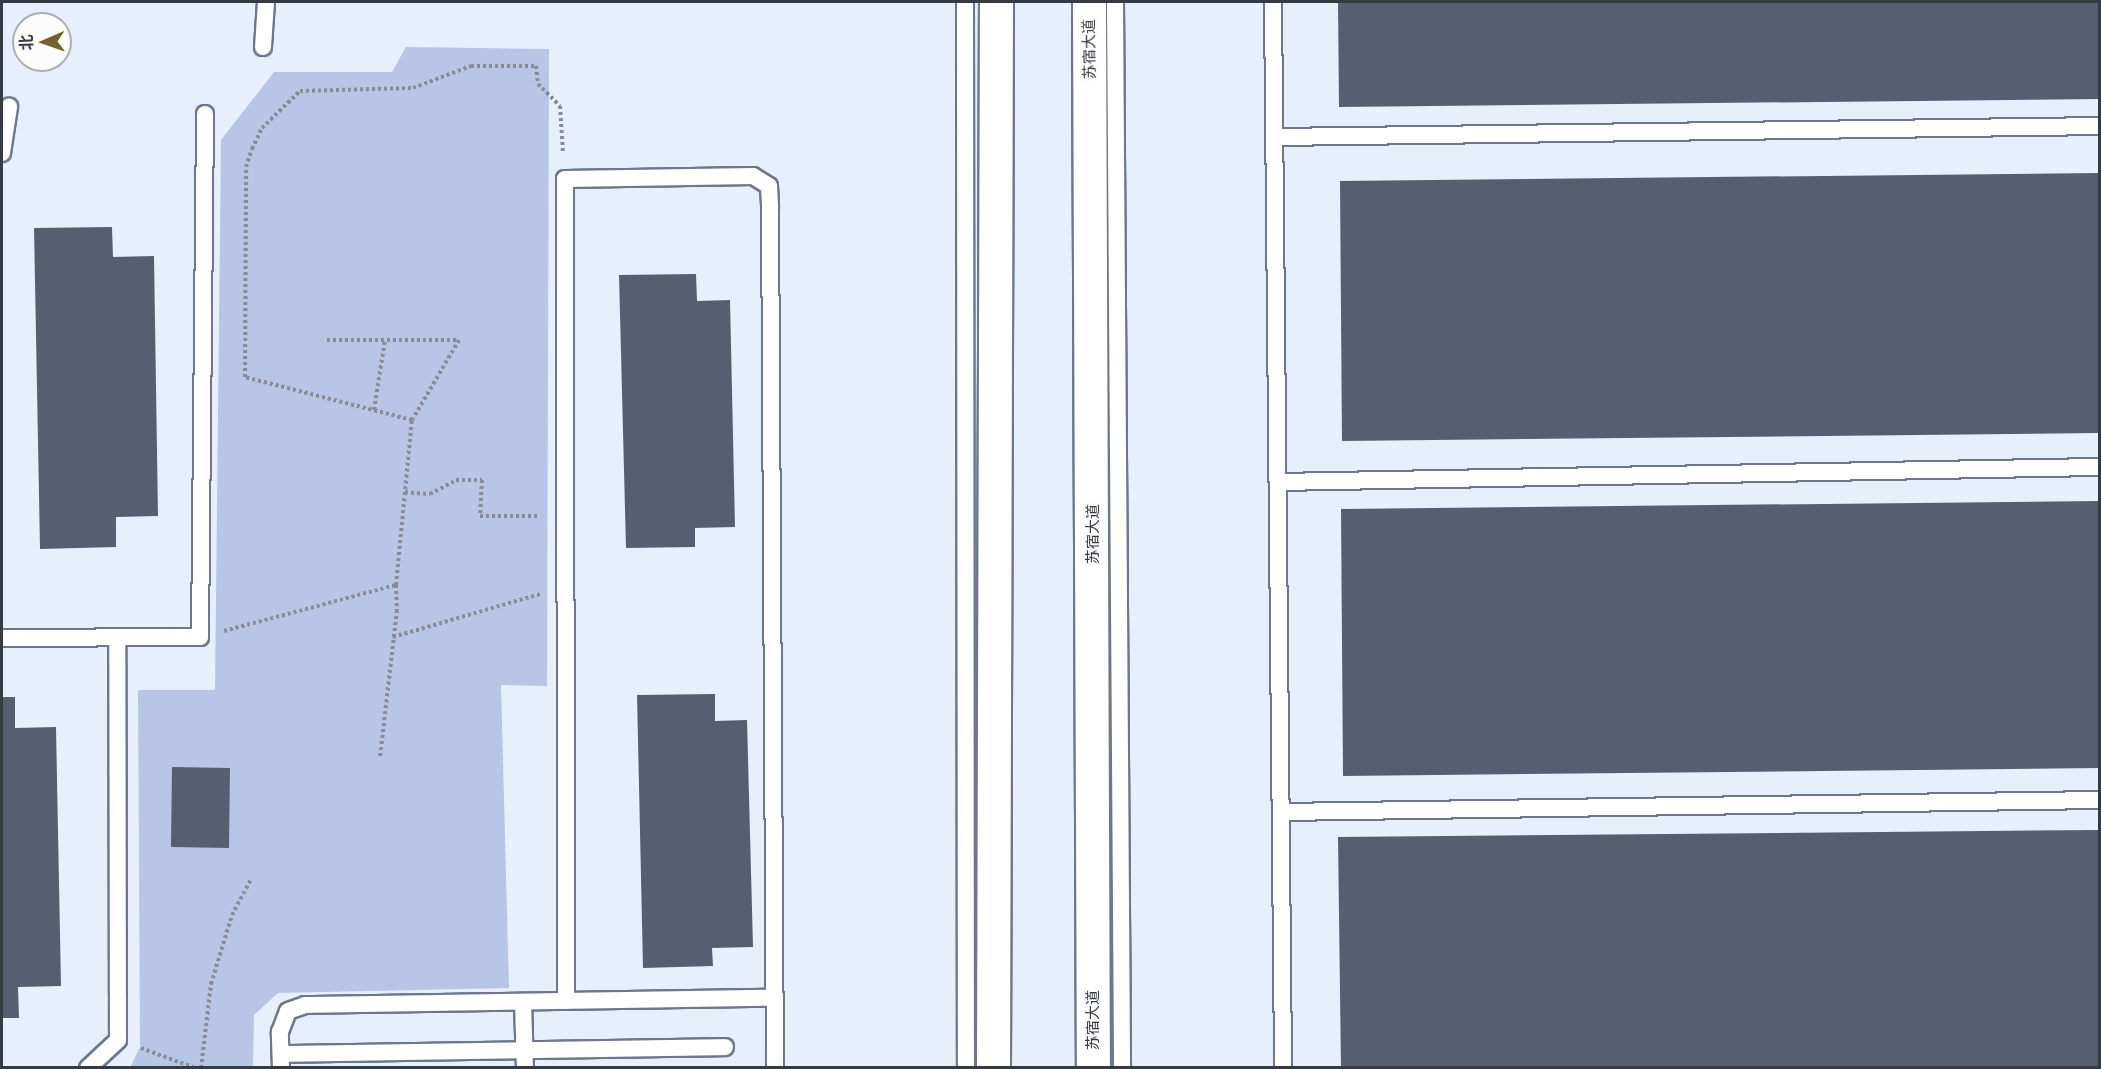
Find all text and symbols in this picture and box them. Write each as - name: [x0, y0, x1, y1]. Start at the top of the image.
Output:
- north arrow: [12, 12, 72, 72]
- street label: 苏宿大道: [1079, 19, 1099, 79]
- text: 北: [17, 34, 35, 51]
- street label: 苏宿大道: [1084, 504, 1102, 564]
- street label: 苏宿大道: [1084, 990, 1102, 1050]

